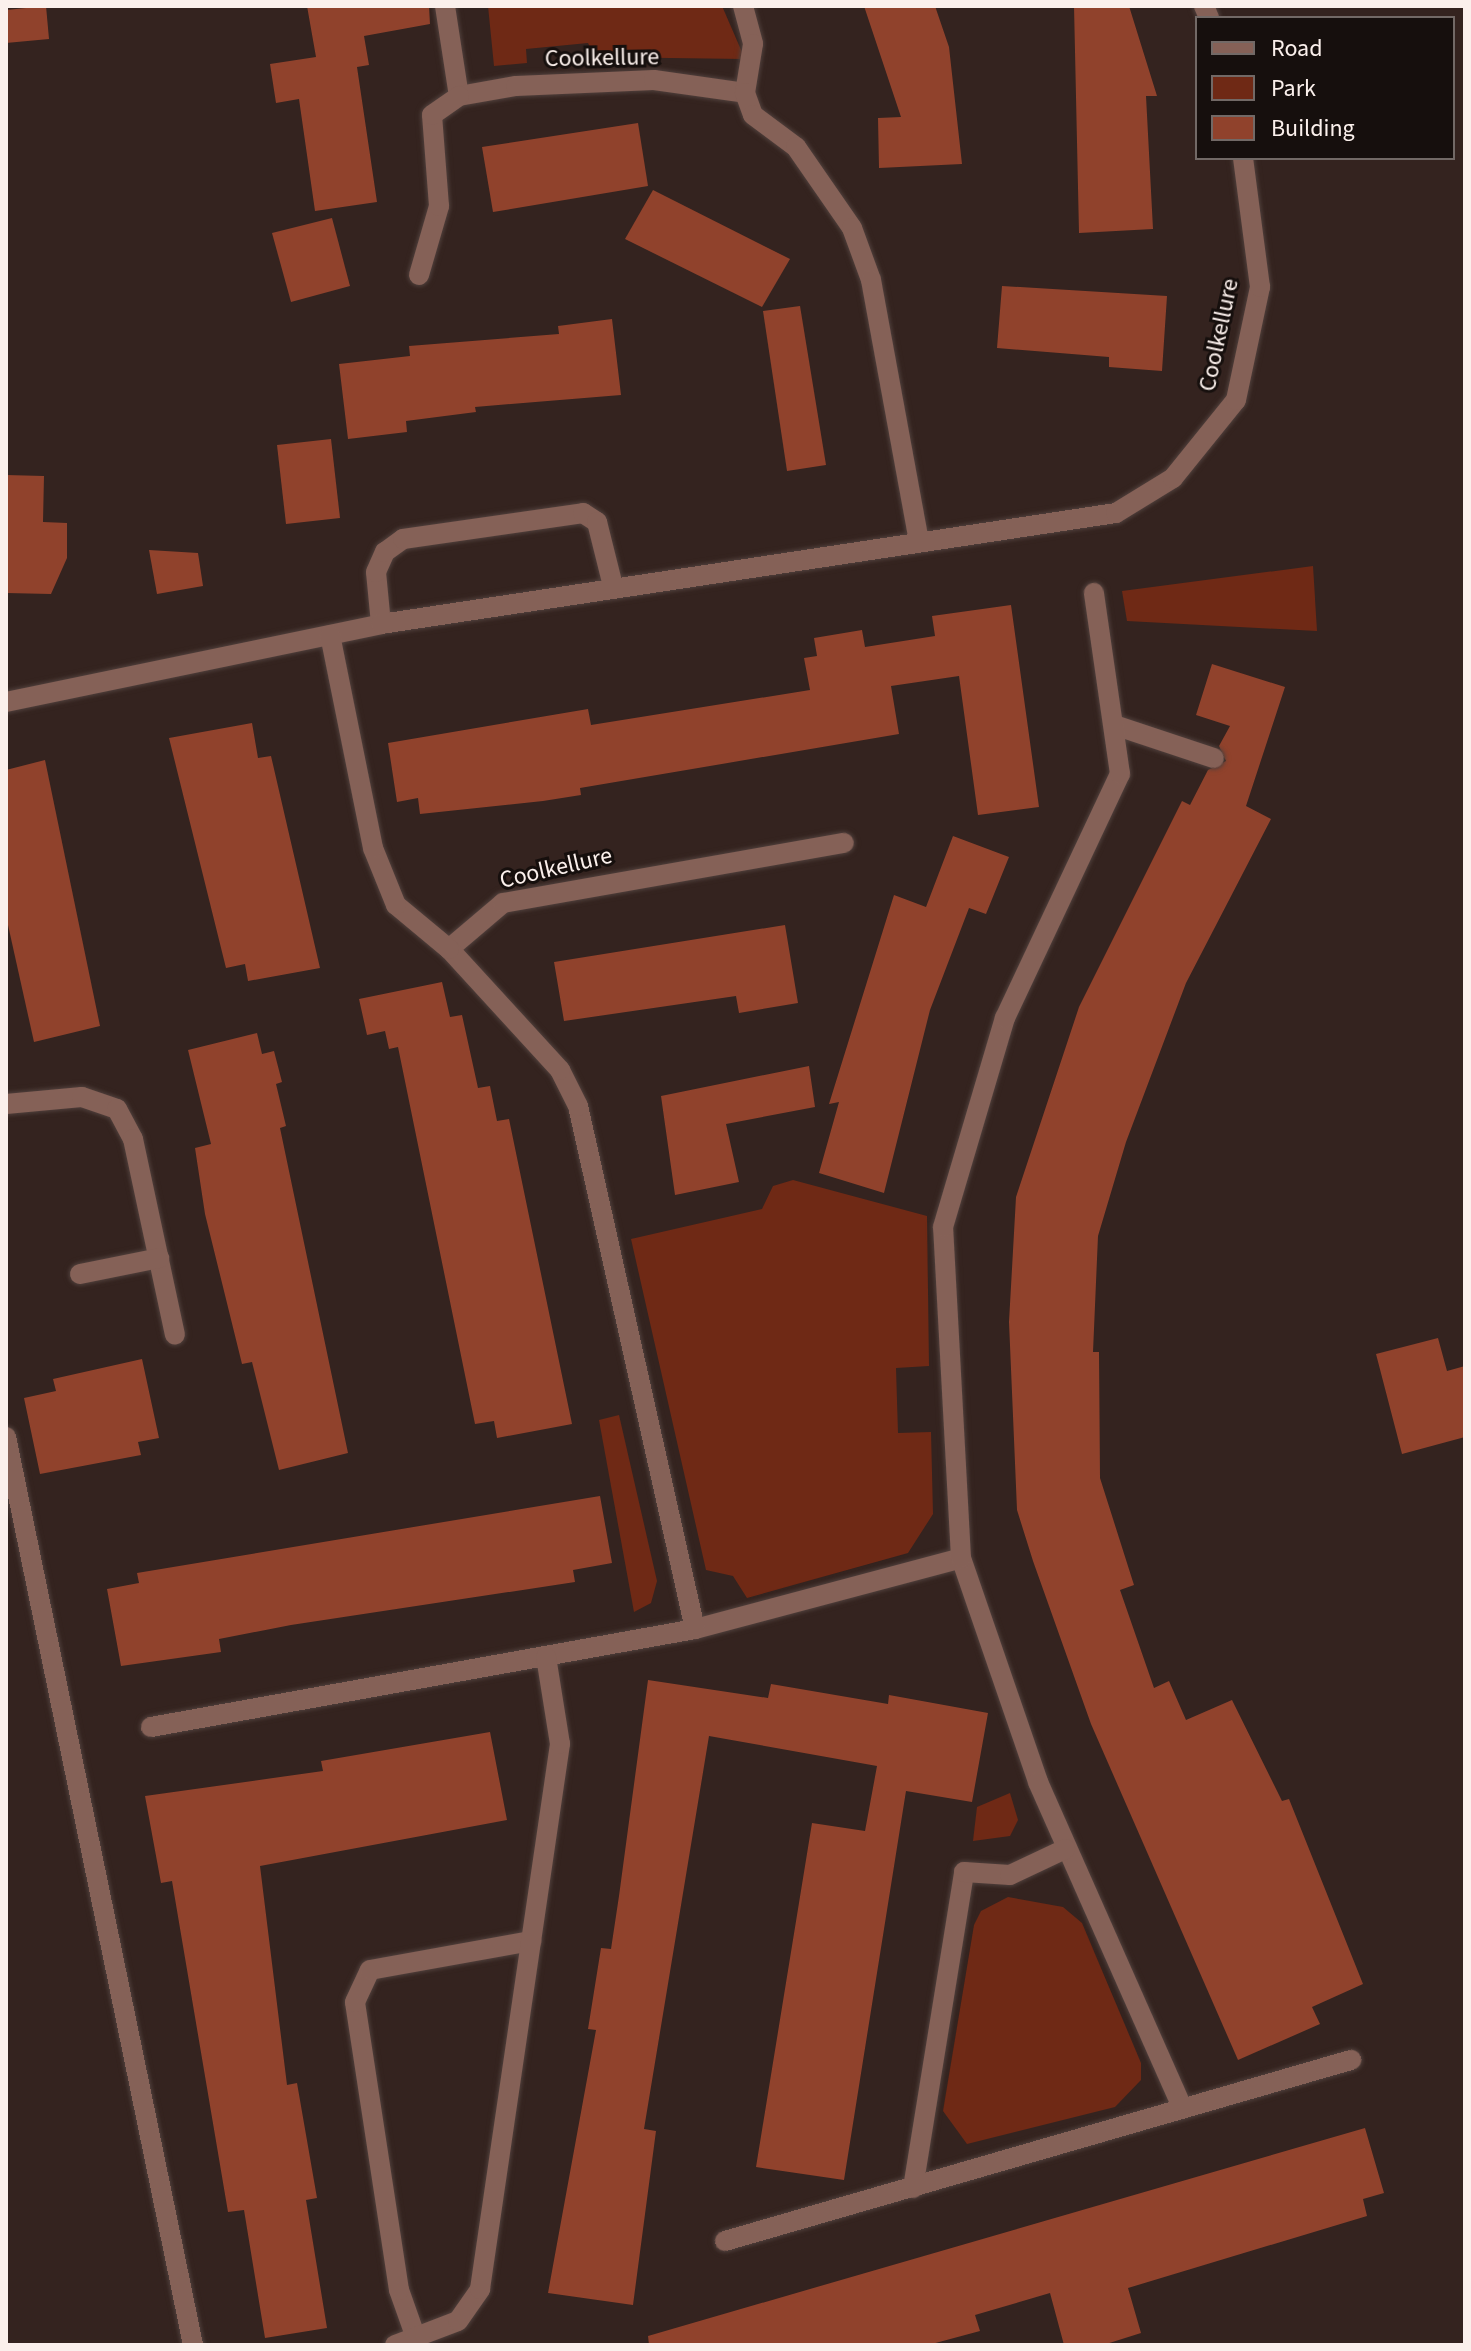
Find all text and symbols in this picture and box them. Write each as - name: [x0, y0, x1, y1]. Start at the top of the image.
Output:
- legend: [1195, 16, 1455, 160]
- text: Road: [1271, 31, 1323, 66]
- street label: Coolkellure: [545, 43, 659, 73]
- text: Park: [1271, 71, 1316, 106]
- text: Building: [1271, 111, 1355, 146]
- street label: Coolkellure: [1193, 276, 1245, 394]
- street label: Coolkellure: [497, 841, 615, 895]

